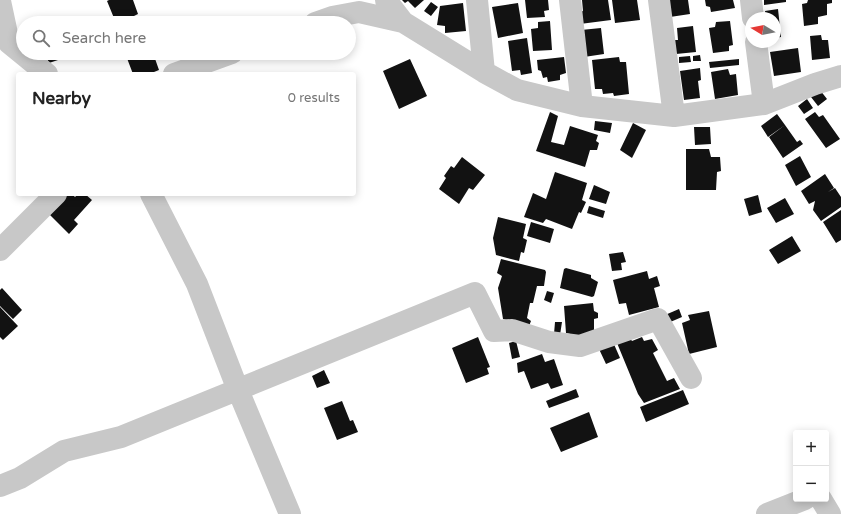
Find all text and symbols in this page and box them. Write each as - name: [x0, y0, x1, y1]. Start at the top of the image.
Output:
- north arrow: [745, 12, 781, 48]
- search box: [16, 16, 356, 60]
- icon: search: [30, 27, 52, 49]
- text: Search here: [62, 29, 146, 47]
- text: Nearby: [32, 88, 91, 109]
- text: 0 results: [288, 90, 340, 106]
- map controls: [793, 430, 829, 502]
- button: +: [793, 430, 829, 466]
- button: −: [793, 466, 829, 502]

